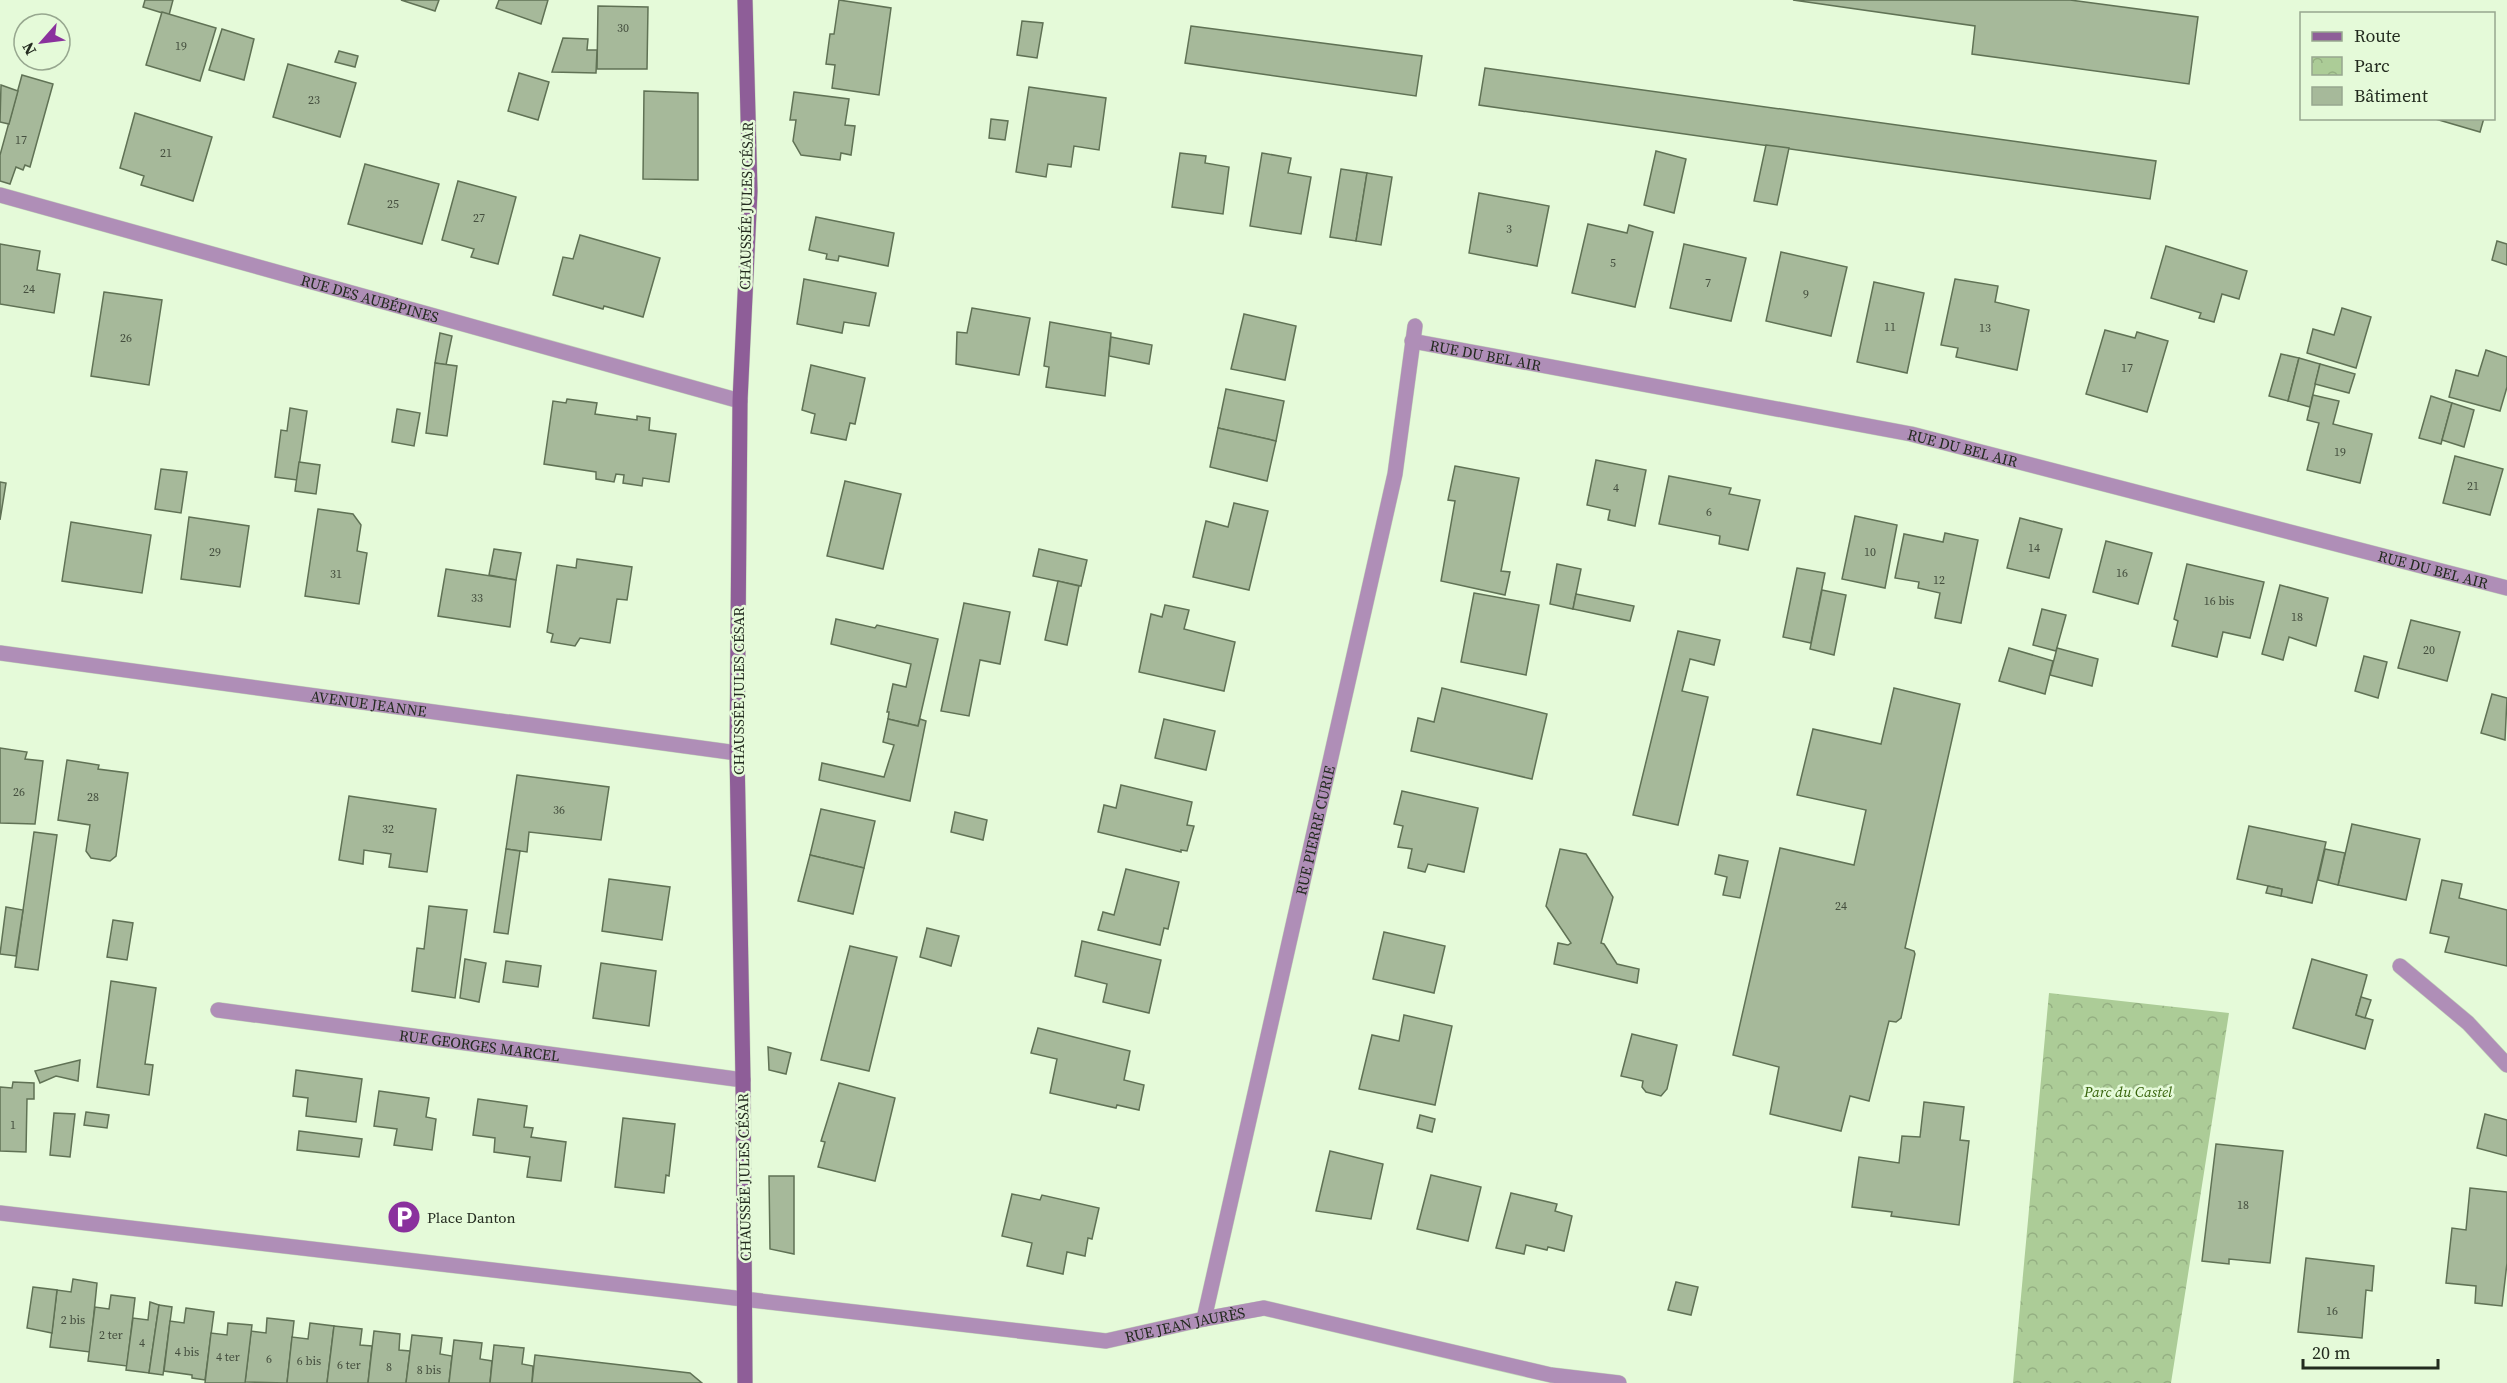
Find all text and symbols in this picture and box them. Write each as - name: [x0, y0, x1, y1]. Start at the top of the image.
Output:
- north arrow: [12, 12, 72, 72]
- legend: [2300, 12, 2495, 120]
- house number: 30: [617, 20, 629, 36]
- text: Route: [2354, 23, 2401, 48]
- text: N: [16, 38, 41, 59]
- house number: 19: [175, 38, 187, 54]
- text: Parc: [2354, 53, 2390, 78]
- text: Bâtiment: [2354, 83, 2428, 108]
- house number: 23: [308, 92, 320, 108]
- street label: CHAUSSÉE JULES CÉSAR: [734, 122, 758, 290]
- house number: 17: [15, 132, 27, 148]
- house number: 21: [160, 145, 172, 161]
- house number: 25: [387, 196, 399, 212]
- house number: 27: [473, 210, 485, 226]
- house number: 3: [1506, 221, 1512, 237]
- house number: 5: [1610, 255, 1616, 271]
- street label: RUE DES AUBÉPINES: [298, 269, 442, 327]
- house number: 7: [1705, 275, 1711, 291]
- house number: 24: [23, 281, 35, 297]
- house number: 9: [1803, 286, 1809, 302]
- house number: 11: [1884, 319, 1896, 335]
- house number: 13: [1979, 320, 1991, 336]
- house number: 26: [120, 330, 132, 346]
- street label: RUE DU BEL AIR: [1428, 334, 1543, 375]
- house number: 17: [2121, 360, 2133, 376]
- street label: RUE DU BEL AIR: [1905, 423, 2020, 472]
- house number: 19: [2334, 444, 2346, 460]
- house number: 21: [2467, 478, 2479, 494]
- house number: 4: [1613, 480, 1619, 496]
- house number: 6: [1706, 504, 1712, 520]
- house number: 14: [2028, 540, 2040, 556]
- house number: 29: [209, 544, 221, 560]
- house number: 10: [1864, 544, 1876, 560]
- street label: RUE DU BEL AIR: [2376, 545, 2491, 593]
- house number: 16: [2116, 565, 2128, 581]
- house number: 31: [330, 566, 342, 582]
- house number: 12: [1933, 572, 1945, 588]
- house number: 33: [471, 590, 483, 606]
- house number: 16 bis: [2204, 593, 2234, 609]
- street label: CHAUSSÉE JULES CÉSAR: [728, 607, 749, 775]
- house number: 18: [2291, 609, 2303, 625]
- house number: 20: [2423, 642, 2435, 658]
- street label: AVENUE JEANNE: [309, 685, 428, 721]
- street label: RUE PIERRE CURIE: [1290, 764, 1339, 897]
- house number: 26: [13, 784, 25, 800]
- house number: 28: [87, 789, 99, 805]
- house number: 36: [553, 802, 565, 818]
- house number: 32: [382, 821, 394, 837]
- house number: 24: [1835, 898, 1847, 914]
- street label: RUE GEORGES MARCEL: [398, 1024, 561, 1066]
- park label: Parc du Castel: [2083, 1081, 2173, 1102]
- street label: CHAUSSÉE JULES CÉSAR: [732, 1093, 756, 1261]
- house number: 1: [10, 1117, 16, 1133]
- house number: 18: [2237, 1197, 2249, 1213]
- parking icon: Place Danton: [386, 1199, 422, 1235]
- place label: Place Danton: [427, 1207, 516, 1228]
- street label: RUE JEAN JAURÈS: [1123, 1301, 1247, 1347]
- house number: 16: [2326, 1303, 2338, 1319]
- house number: 2 bis: [61, 1312, 85, 1328]
- house number: 2 ter: [99, 1327, 123, 1343]
- scale bar: [2303, 1332, 2438, 1370]
- house number: 4: [139, 1335, 145, 1351]
- text: 20 m: [2312, 1340, 2350, 1365]
- house number: 4 bis: [175, 1344, 199, 1360]
- house number: 4 ter: [216, 1349, 240, 1365]
- house number: 6: [266, 1351, 272, 1367]
- house number: 6 bis: [297, 1353, 321, 1369]
- house number: 6 ter: [337, 1357, 361, 1373]
- house number: 8: [386, 1359, 392, 1375]
- house number: 8 bis: [417, 1362, 441, 1378]

